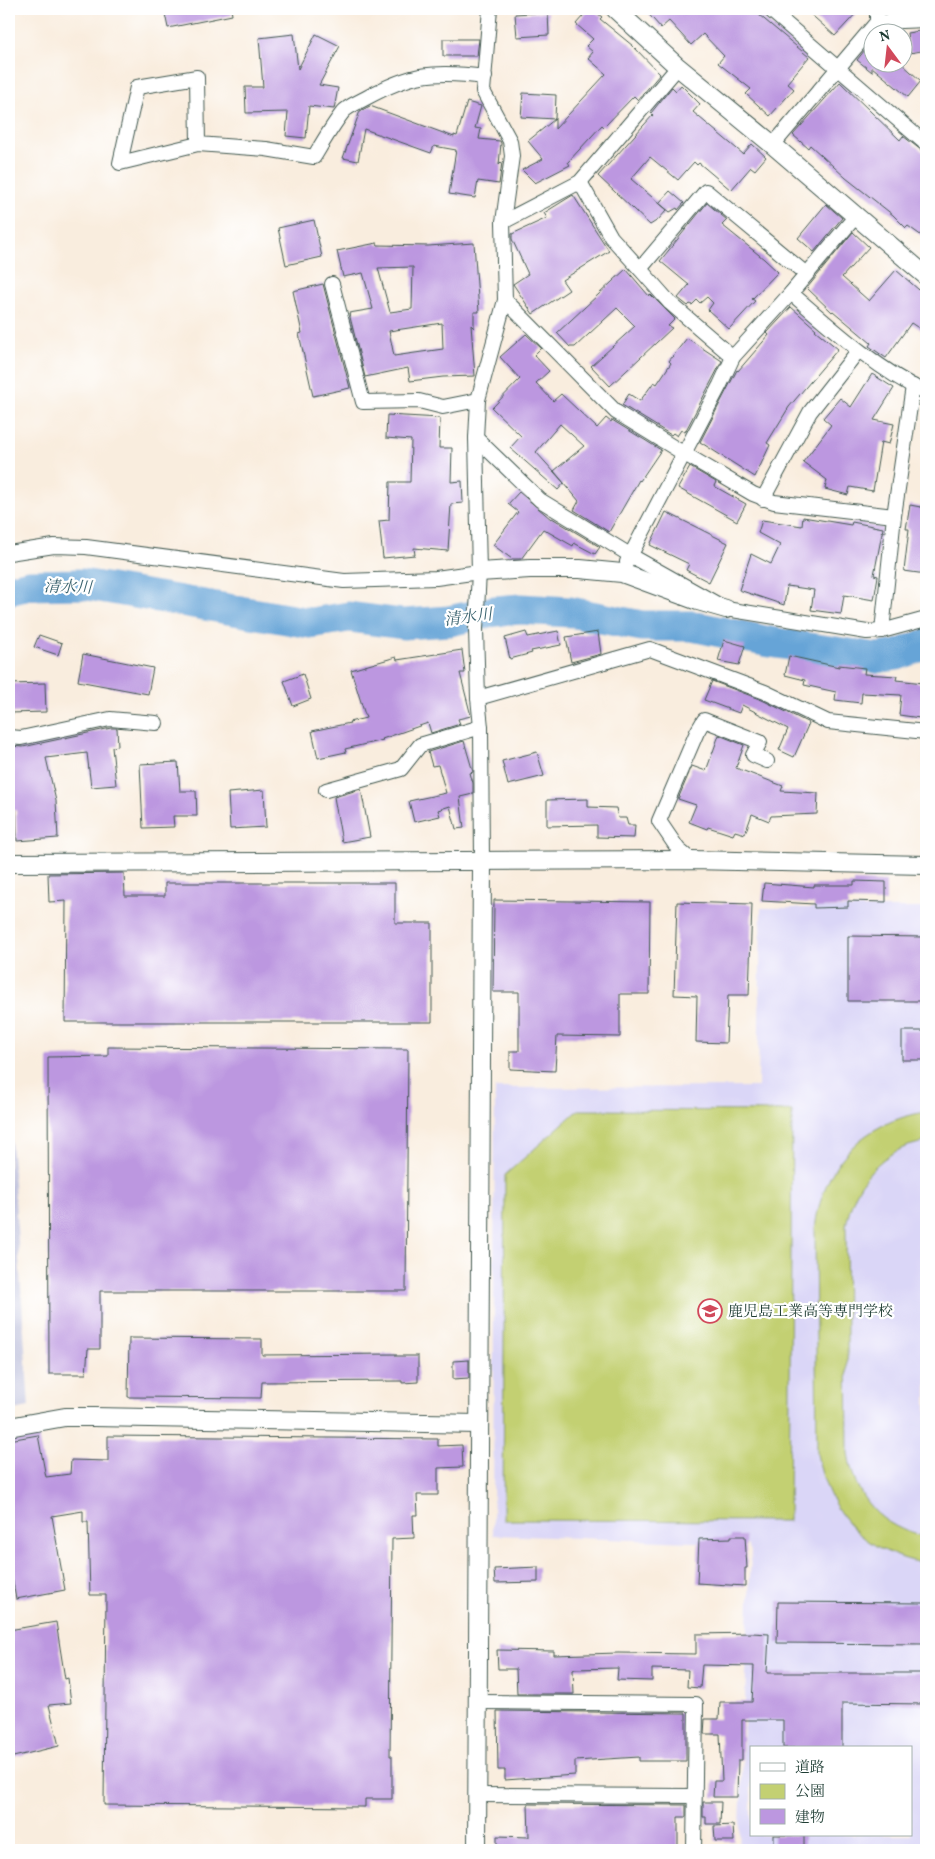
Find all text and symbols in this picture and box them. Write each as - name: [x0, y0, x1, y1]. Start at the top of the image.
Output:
- north arrow: [862, 22, 912, 72]
- text: N: [878, 26, 892, 47]
- water label: 清水川: [44, 576, 94, 600]
- water label: 清水川: [443, 604, 495, 632]
- school or university icon: 鹿児島工業高等専門学校: [697, 1298, 723, 1324]
- place label: 鹿児島工業高等専門学校: [728, 1302, 893, 1323]
- legend: [750, 1746, 912, 1836]
- text: 道路: [795, 1758, 825, 1779]
- text: 公園: [795, 1782, 825, 1803]
- text: 建物: [795, 1808, 825, 1829]

